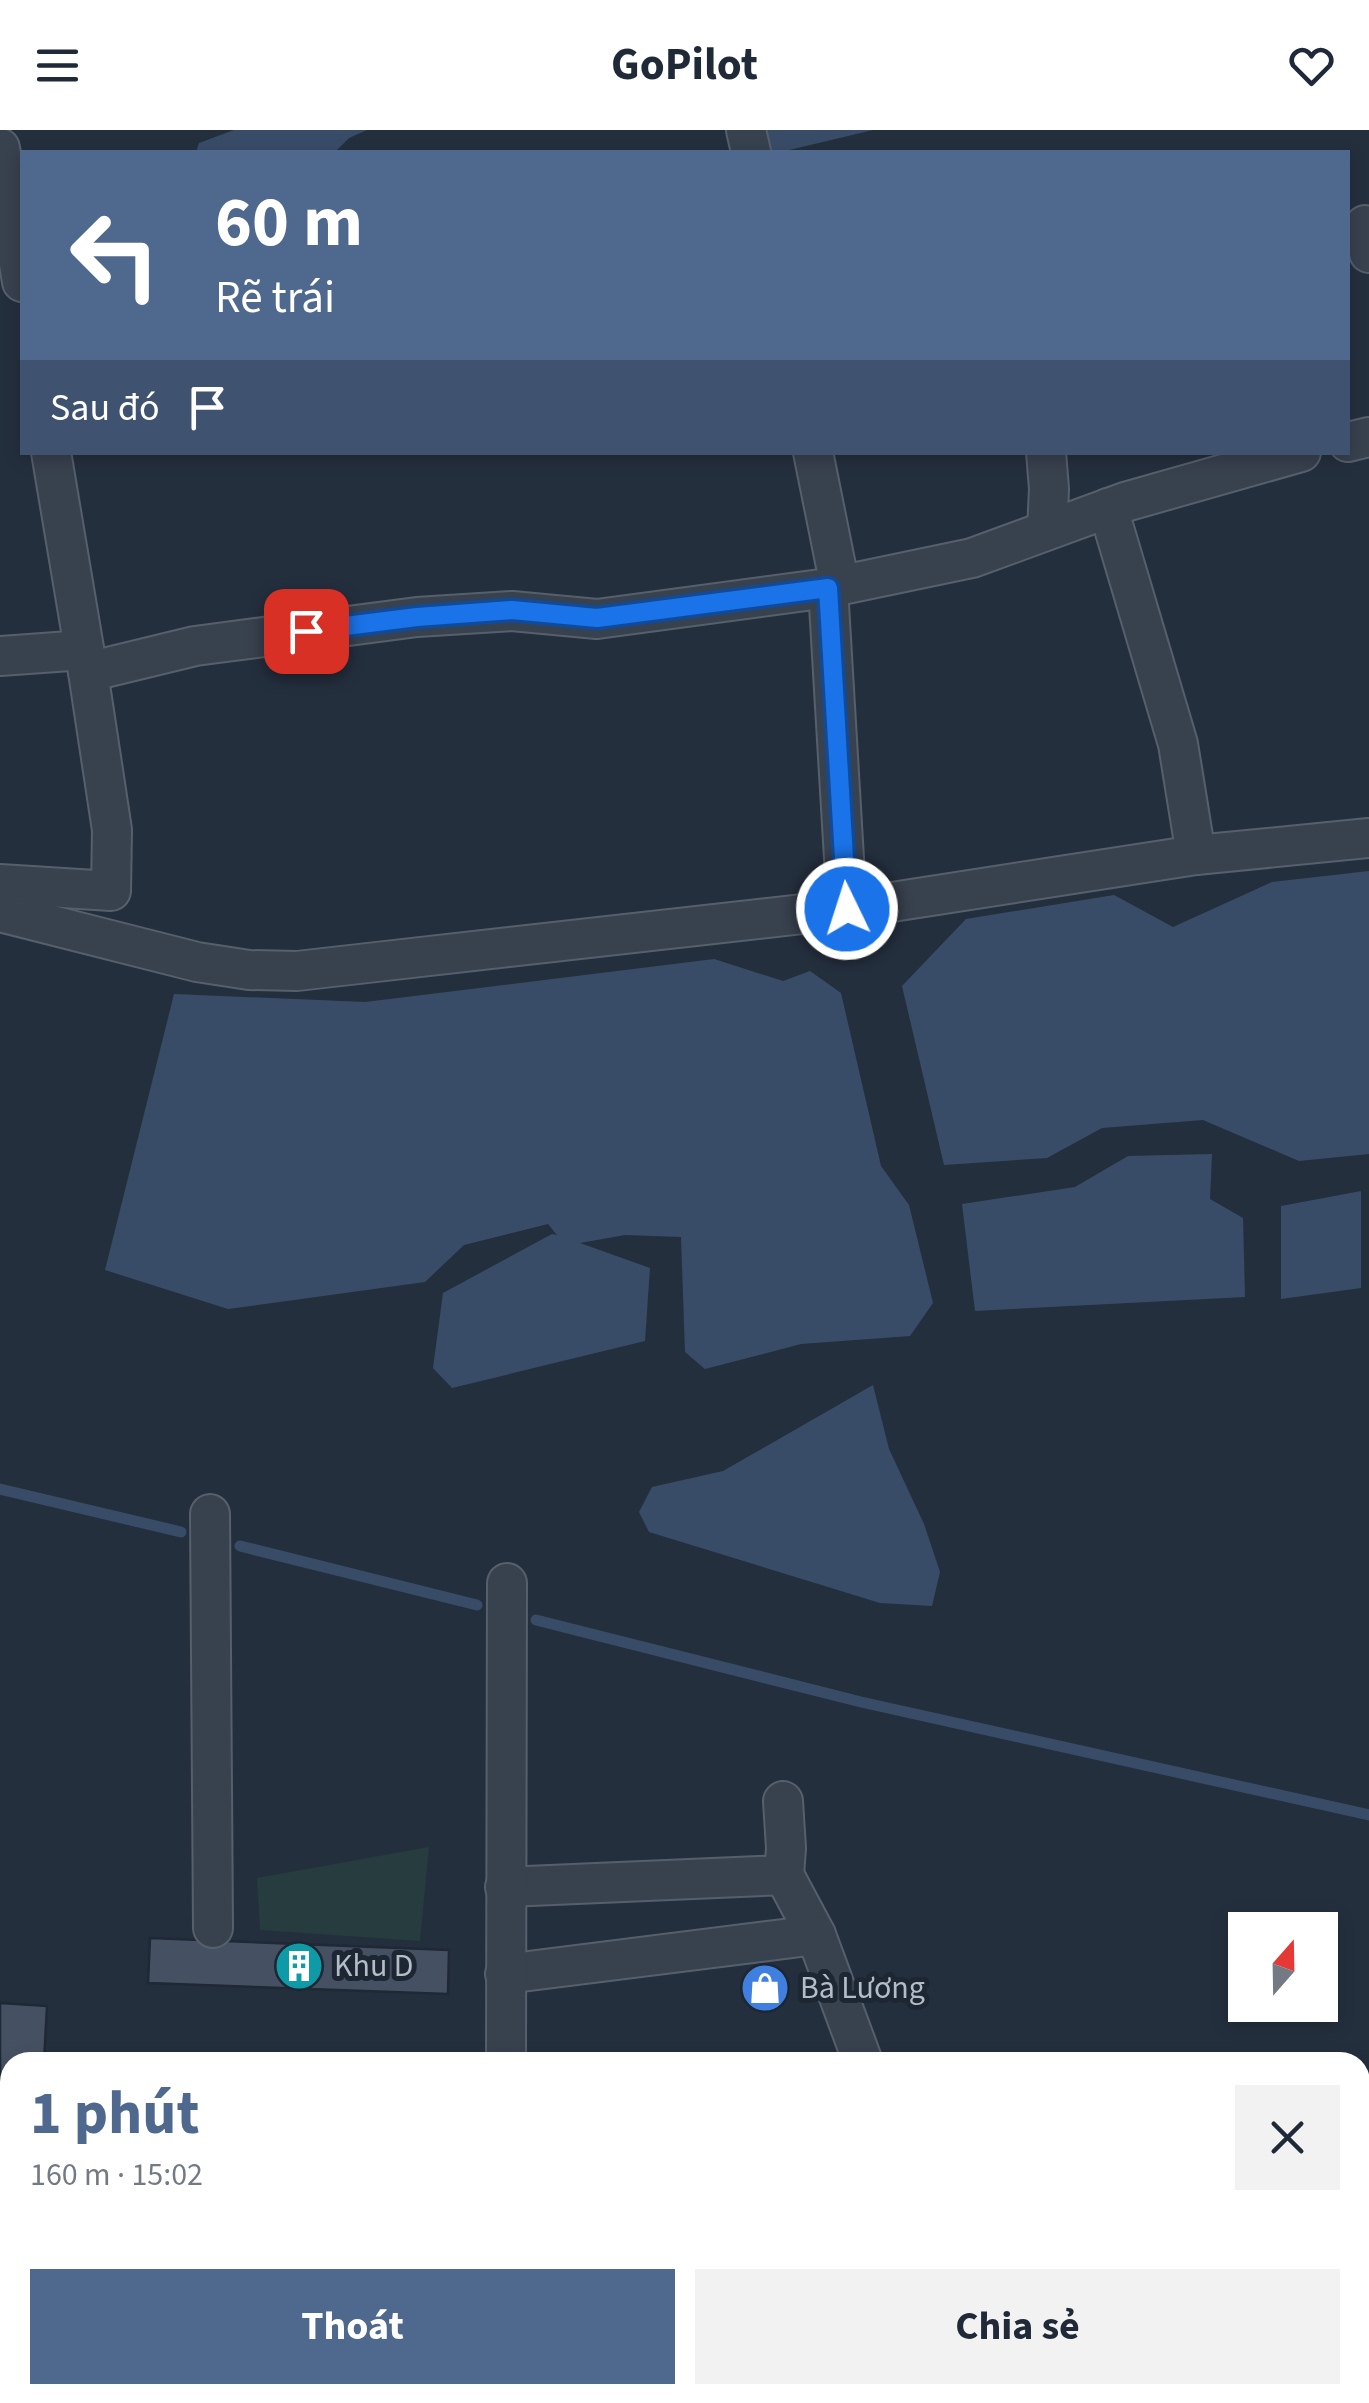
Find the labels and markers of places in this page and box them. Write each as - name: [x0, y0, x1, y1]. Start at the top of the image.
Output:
- pin: [264, 589, 349, 674]
- building icon: Khu D: [273, 1940, 325, 1992]
- place label: Khu D: [334, 1943, 413, 1989]
- shop icon: Bà Lương: [739, 1962, 791, 2014]
- place label: Bà Lương: [800, 1965, 925, 2011]

